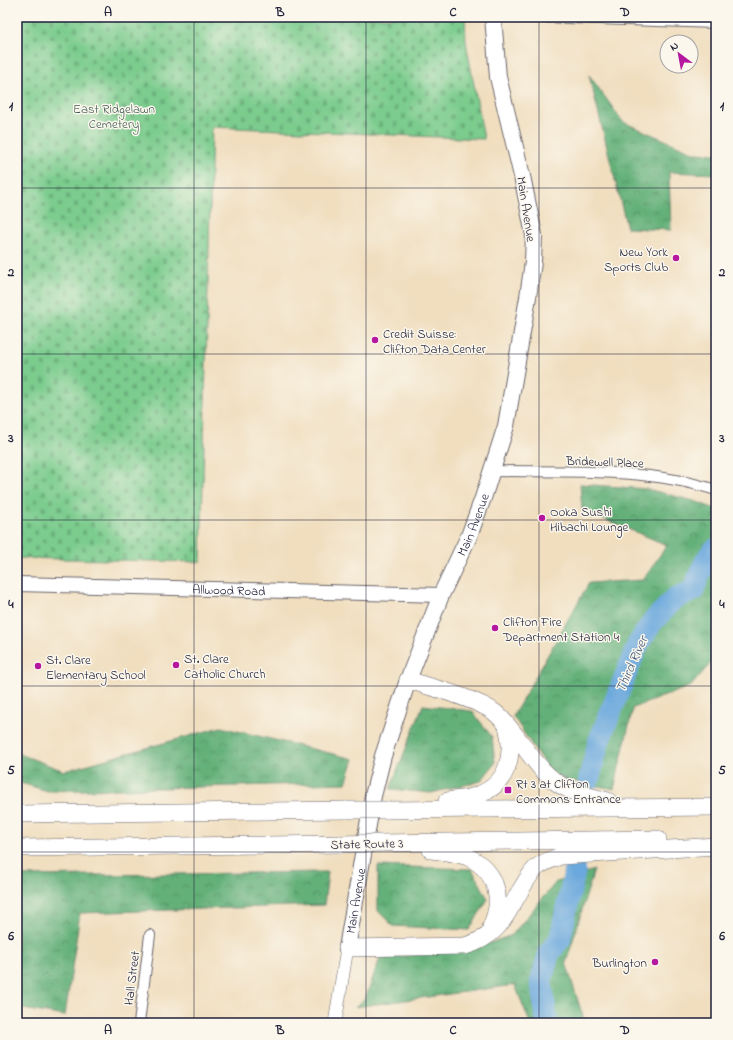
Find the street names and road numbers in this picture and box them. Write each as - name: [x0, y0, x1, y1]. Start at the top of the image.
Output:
- street label: Main Avenue: [511, 175, 540, 243]
- street label: Bridewell Place: [565, 452, 644, 473]
- street label: Main Avenue: [453, 491, 495, 560]
- street label: Allwood Road: [192, 581, 266, 601]
- street label: State Route 3: [330, 834, 404, 855]
- street label: Main Avenue: [342, 867, 372, 935]
- street label: Hall Street: [120, 949, 145, 1007]

